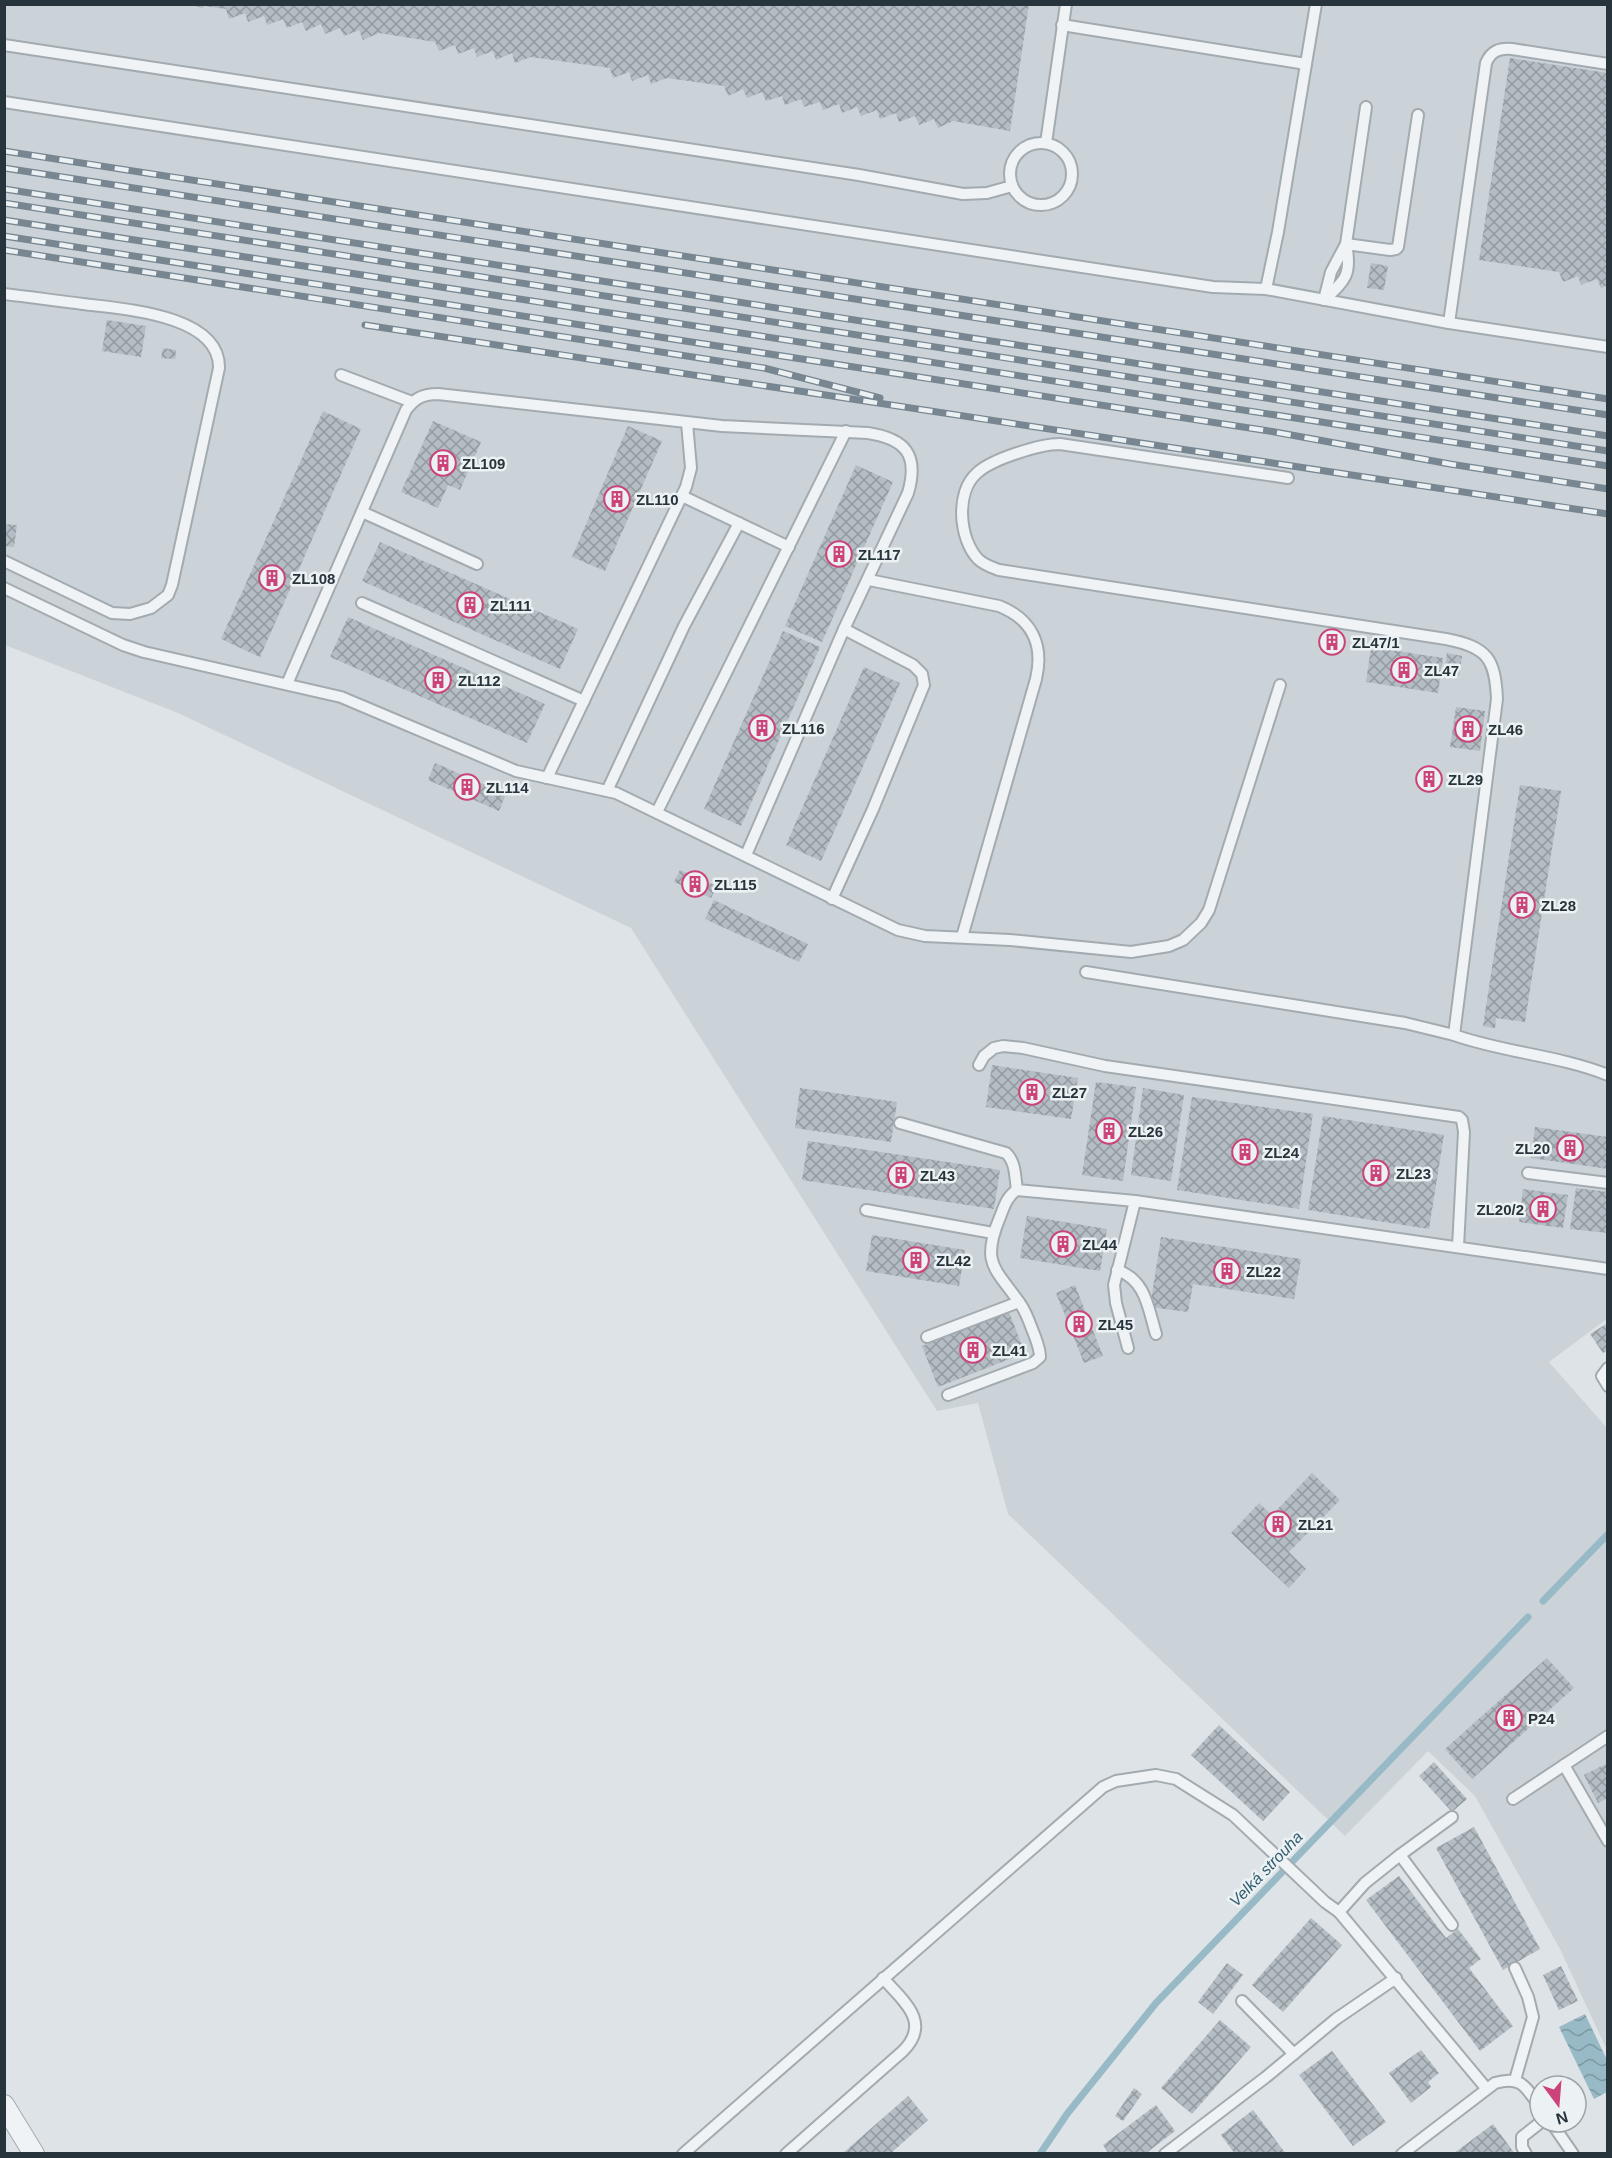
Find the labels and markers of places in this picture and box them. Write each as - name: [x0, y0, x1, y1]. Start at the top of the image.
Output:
- building icon: ZL109: [428, 448, 458, 478]
- place label: ZL109: [462, 455, 505, 472]
- building icon: ZL110: [602, 484, 632, 514]
- place label: ZL110: [636, 491, 679, 508]
- building icon: ZL117: [824, 539, 854, 569]
- place label: ZL117: [858, 546, 901, 563]
- building icon: ZL108: [257, 563, 287, 593]
- place label: ZL108: [292, 570, 335, 587]
- building icon: ZL111: [455, 590, 485, 620]
- place label: ZL111: [490, 597, 532, 614]
- building icon: ZL47/1: [1317, 627, 1347, 657]
- place label: ZL47/1: [1352, 634, 1400, 651]
- building icon: ZL47: [1389, 655, 1419, 685]
- place label: ZL47: [1424, 662, 1459, 679]
- building icon: ZL112: [423, 665, 453, 695]
- place label: ZL112: [458, 672, 501, 689]
- building icon: ZL116: [747, 713, 777, 743]
- building icon: ZL46: [1453, 714, 1483, 744]
- place label: ZL116: [782, 720, 825, 737]
- place label: ZL46: [1488, 721, 1523, 738]
- building icon: ZL29: [1414, 764, 1444, 794]
- place label: ZL29: [1448, 771, 1483, 788]
- building icon: ZL114: [452, 772, 482, 802]
- place label: ZL114: [486, 779, 529, 796]
- building icon: ZL115: [680, 869, 710, 899]
- place label: ZL115: [714, 876, 757, 893]
- building icon: ZL28: [1507, 890, 1537, 920]
- place label: ZL28: [1541, 897, 1576, 914]
- building icon: ZL27: [1017, 1077, 1047, 1107]
- place label: ZL27: [1052, 1084, 1087, 1101]
- building icon: ZL26: [1094, 1116, 1124, 1146]
- place label: ZL26: [1128, 1123, 1163, 1140]
- building icon: ZL20: [1555, 1133, 1585, 1163]
- building icon: ZL24: [1230, 1137, 1260, 1167]
- place label: ZL20: [1515, 1140, 1550, 1157]
- place label: ZL24: [1264, 1144, 1300, 1161]
- building icon: ZL23: [1361, 1158, 1391, 1188]
- building icon: ZL43: [886, 1160, 916, 1190]
- place label: ZL23: [1396, 1165, 1431, 1182]
- place label: ZL43: [920, 1167, 955, 1184]
- building icon: ZL20/2: [1528, 1194, 1558, 1224]
- place label: ZL20/2: [1476, 1201, 1524, 1218]
- building icon: ZL44: [1048, 1229, 1078, 1259]
- place label: ZL44: [1082, 1236, 1118, 1253]
- building icon: ZL42: [901, 1245, 931, 1275]
- place label: ZL42: [936, 1252, 971, 1269]
- building icon: ZL22: [1212, 1256, 1242, 1286]
- place label: ZL22: [1246, 1263, 1281, 1280]
- building icon: ZL45: [1064, 1309, 1094, 1339]
- place label: ZL45: [1098, 1316, 1133, 1333]
- building icon: ZL41: [958, 1335, 988, 1365]
- place label: ZL41: [992, 1342, 1027, 1359]
- building icon: ZL21: [1263, 1509, 1293, 1539]
- place label: ZL21: [1298, 1516, 1333, 1533]
- building icon: P24: [1494, 1703, 1524, 1733]
- place label: P24: [1528, 1710, 1555, 1727]

